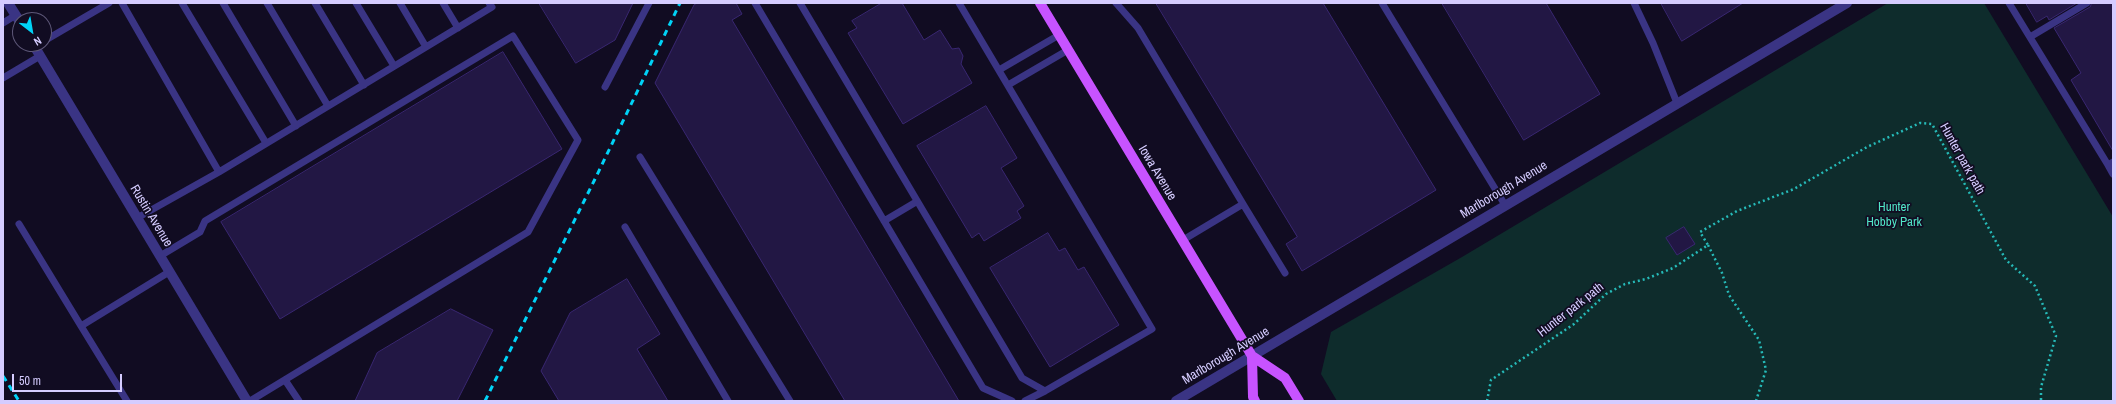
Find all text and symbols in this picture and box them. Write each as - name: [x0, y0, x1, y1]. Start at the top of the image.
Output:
- north arrow: [12, 12, 52, 52]
- text: N: [31, 34, 44, 49]
- street label: Hunter park path: [1936, 120, 1988, 198]
- street label: Iowa Avenue: [1134, 143, 1180, 203]
- street label: Marlborough Avenue: [1458, 158, 1550, 222]
- street label: Rustin Avenue: [126, 182, 176, 250]
- park label: Hunter Hobby Park: [1866, 200, 1922, 231]
- street label: Hunter park path: [1535, 279, 1607, 341]
- street label: Marlborough Avenue: [1180, 324, 1272, 388]
- scale bar: [14, 366, 124, 392]
- text: 50 m: [19, 373, 41, 389]

